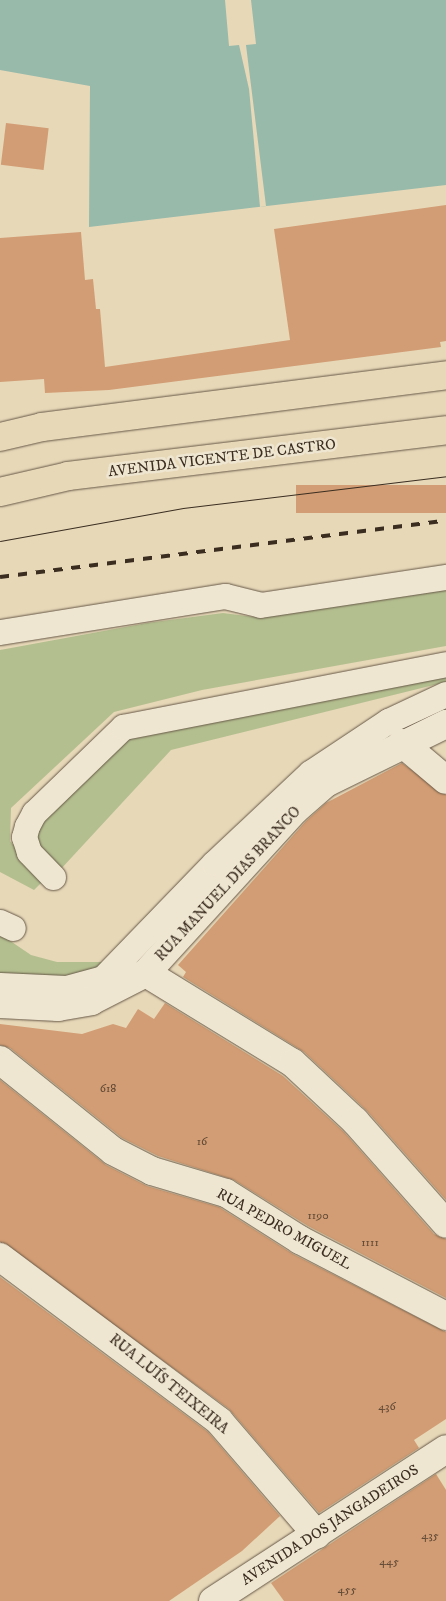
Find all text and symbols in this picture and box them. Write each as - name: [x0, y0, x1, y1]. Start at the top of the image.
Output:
- street label: AVENIDA VICENTE DE CASTRO: [107, 435, 337, 481]
- street label: RUA MANUEL DIAS BRANCO: [151, 803, 305, 965]
- house number: 618: [100, 1082, 116, 1096]
- house number: 16: [197, 1135, 207, 1149]
- street label: RUA PEDRO MIGUEL: [214, 1185, 354, 1273]
- house number: 1190: [307, 1209, 329, 1223]
- house number: 1111: [361, 1236, 379, 1250]
- street label: RUA LUÍS TEIXEIRA: [106, 1330, 232, 1438]
- house number: 436: [378, 1400, 396, 1414]
- street label: AVENIDA DOS JANGADEIROS: [238, 1461, 422, 1589]
- house number: 435: [421, 1529, 439, 1543]
- house number: 445: [379, 1555, 399, 1569]
- house number: 455: [338, 1583, 356, 1597]

